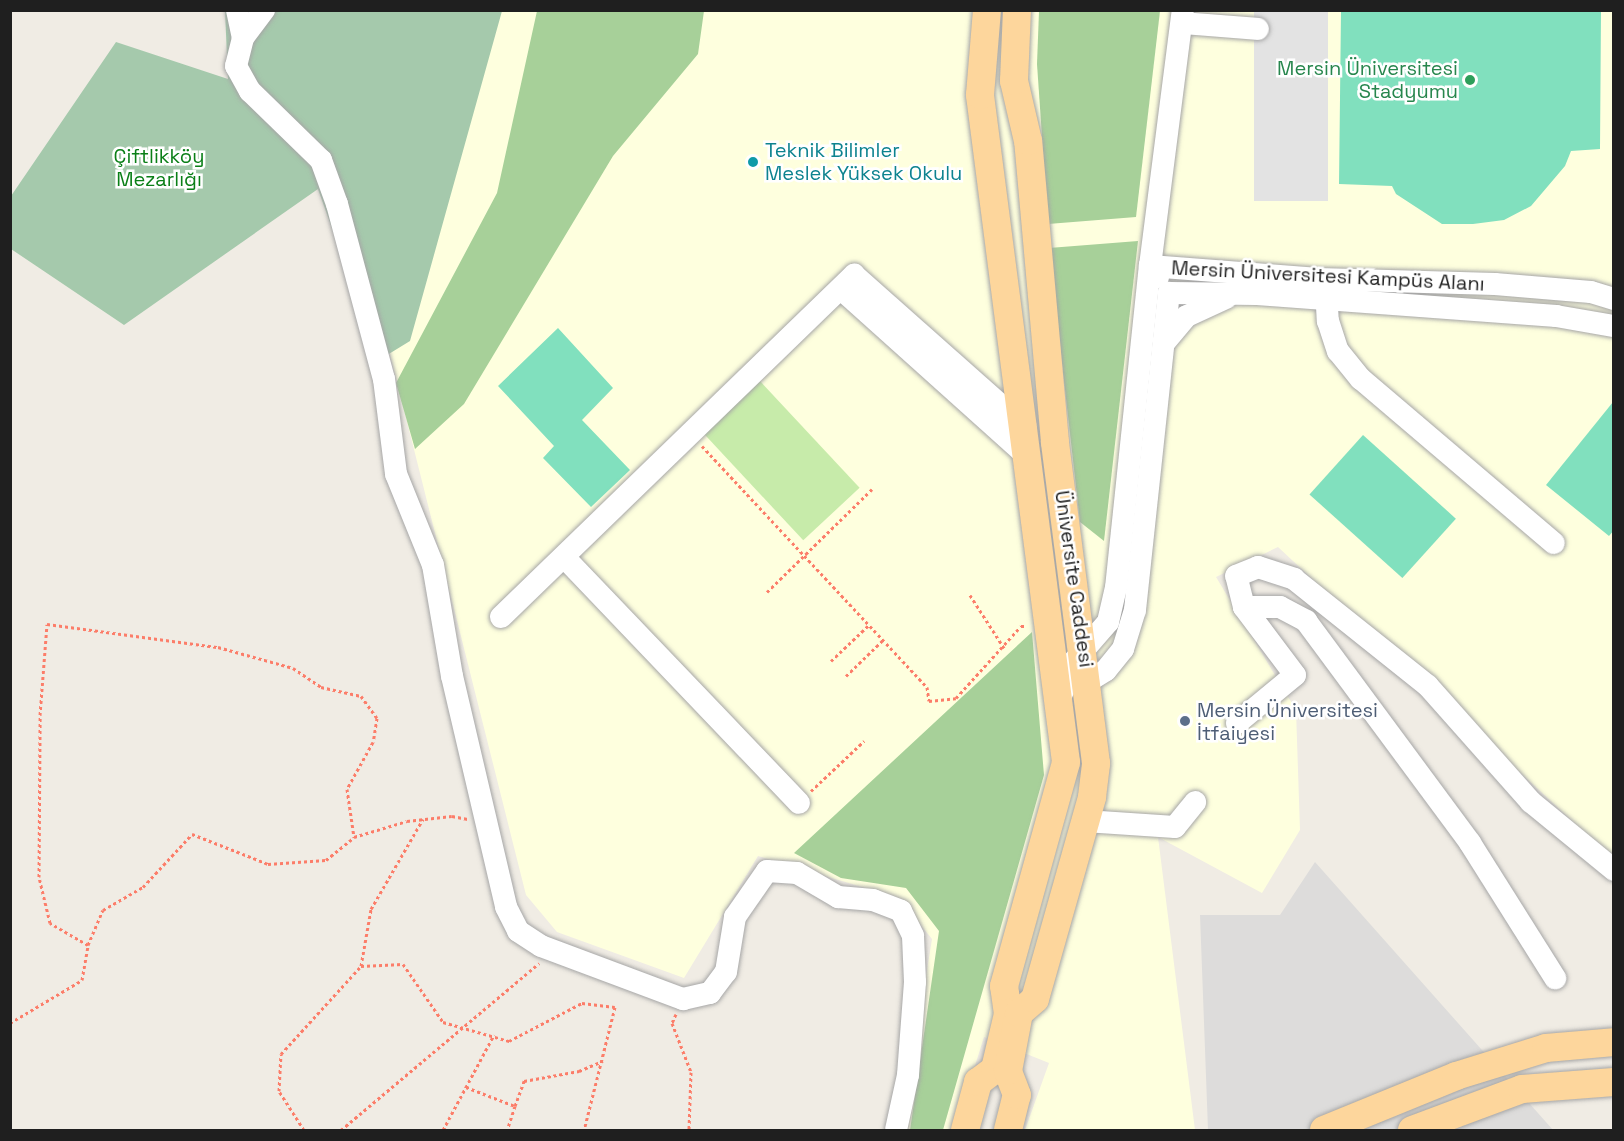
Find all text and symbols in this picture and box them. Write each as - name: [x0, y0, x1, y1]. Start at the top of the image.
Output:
- place label: Mersin Üniversitesi Stadyumu: [1277, 56, 1458, 103]
- marker: Mersin Üniversitesi Stadyumu: [1463, 73, 1477, 87]
- place label: Teknik Bilimler Meslek Yüksek Okulu: [765, 138, 963, 185]
- park label: Çiftlikköy Mezarlığı: [114, 145, 204, 192]
- marker: Teknik Bilimler Meslek Yüksek Okulu: [746, 155, 760, 169]
- street label: Mersin Üniversitesi Kampüs Alanı: [1171, 256, 1485, 296]
- street label: Üniversite Caddesi: [1050, 489, 1098, 669]
- place label: Mersin Üniversitesi İtfaiyesi: [1197, 698, 1378, 745]
- marker: Mersin Üniversitesi İtfaiyesi: [1178, 714, 1192, 728]

